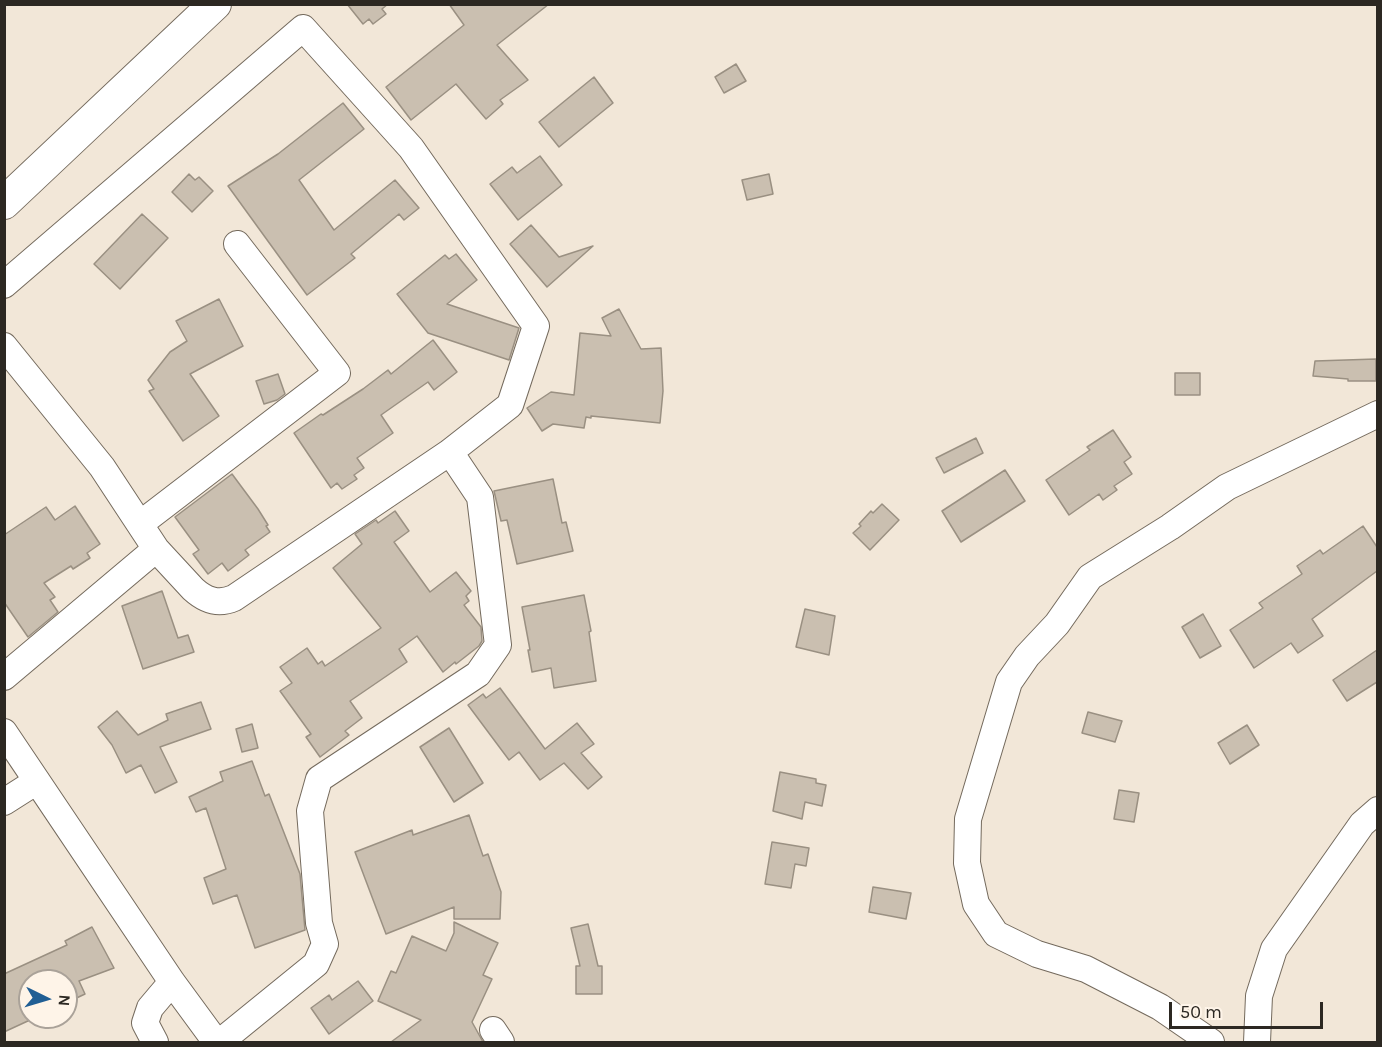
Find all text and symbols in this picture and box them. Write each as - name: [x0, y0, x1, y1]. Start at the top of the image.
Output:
- north arrow: [18, 969, 78, 1029]
- scale bar: [1172, 990, 1326, 1028]
- text: N: [54, 994, 74, 1007]
- text: 50 m: [1180, 1001, 1222, 1023]

